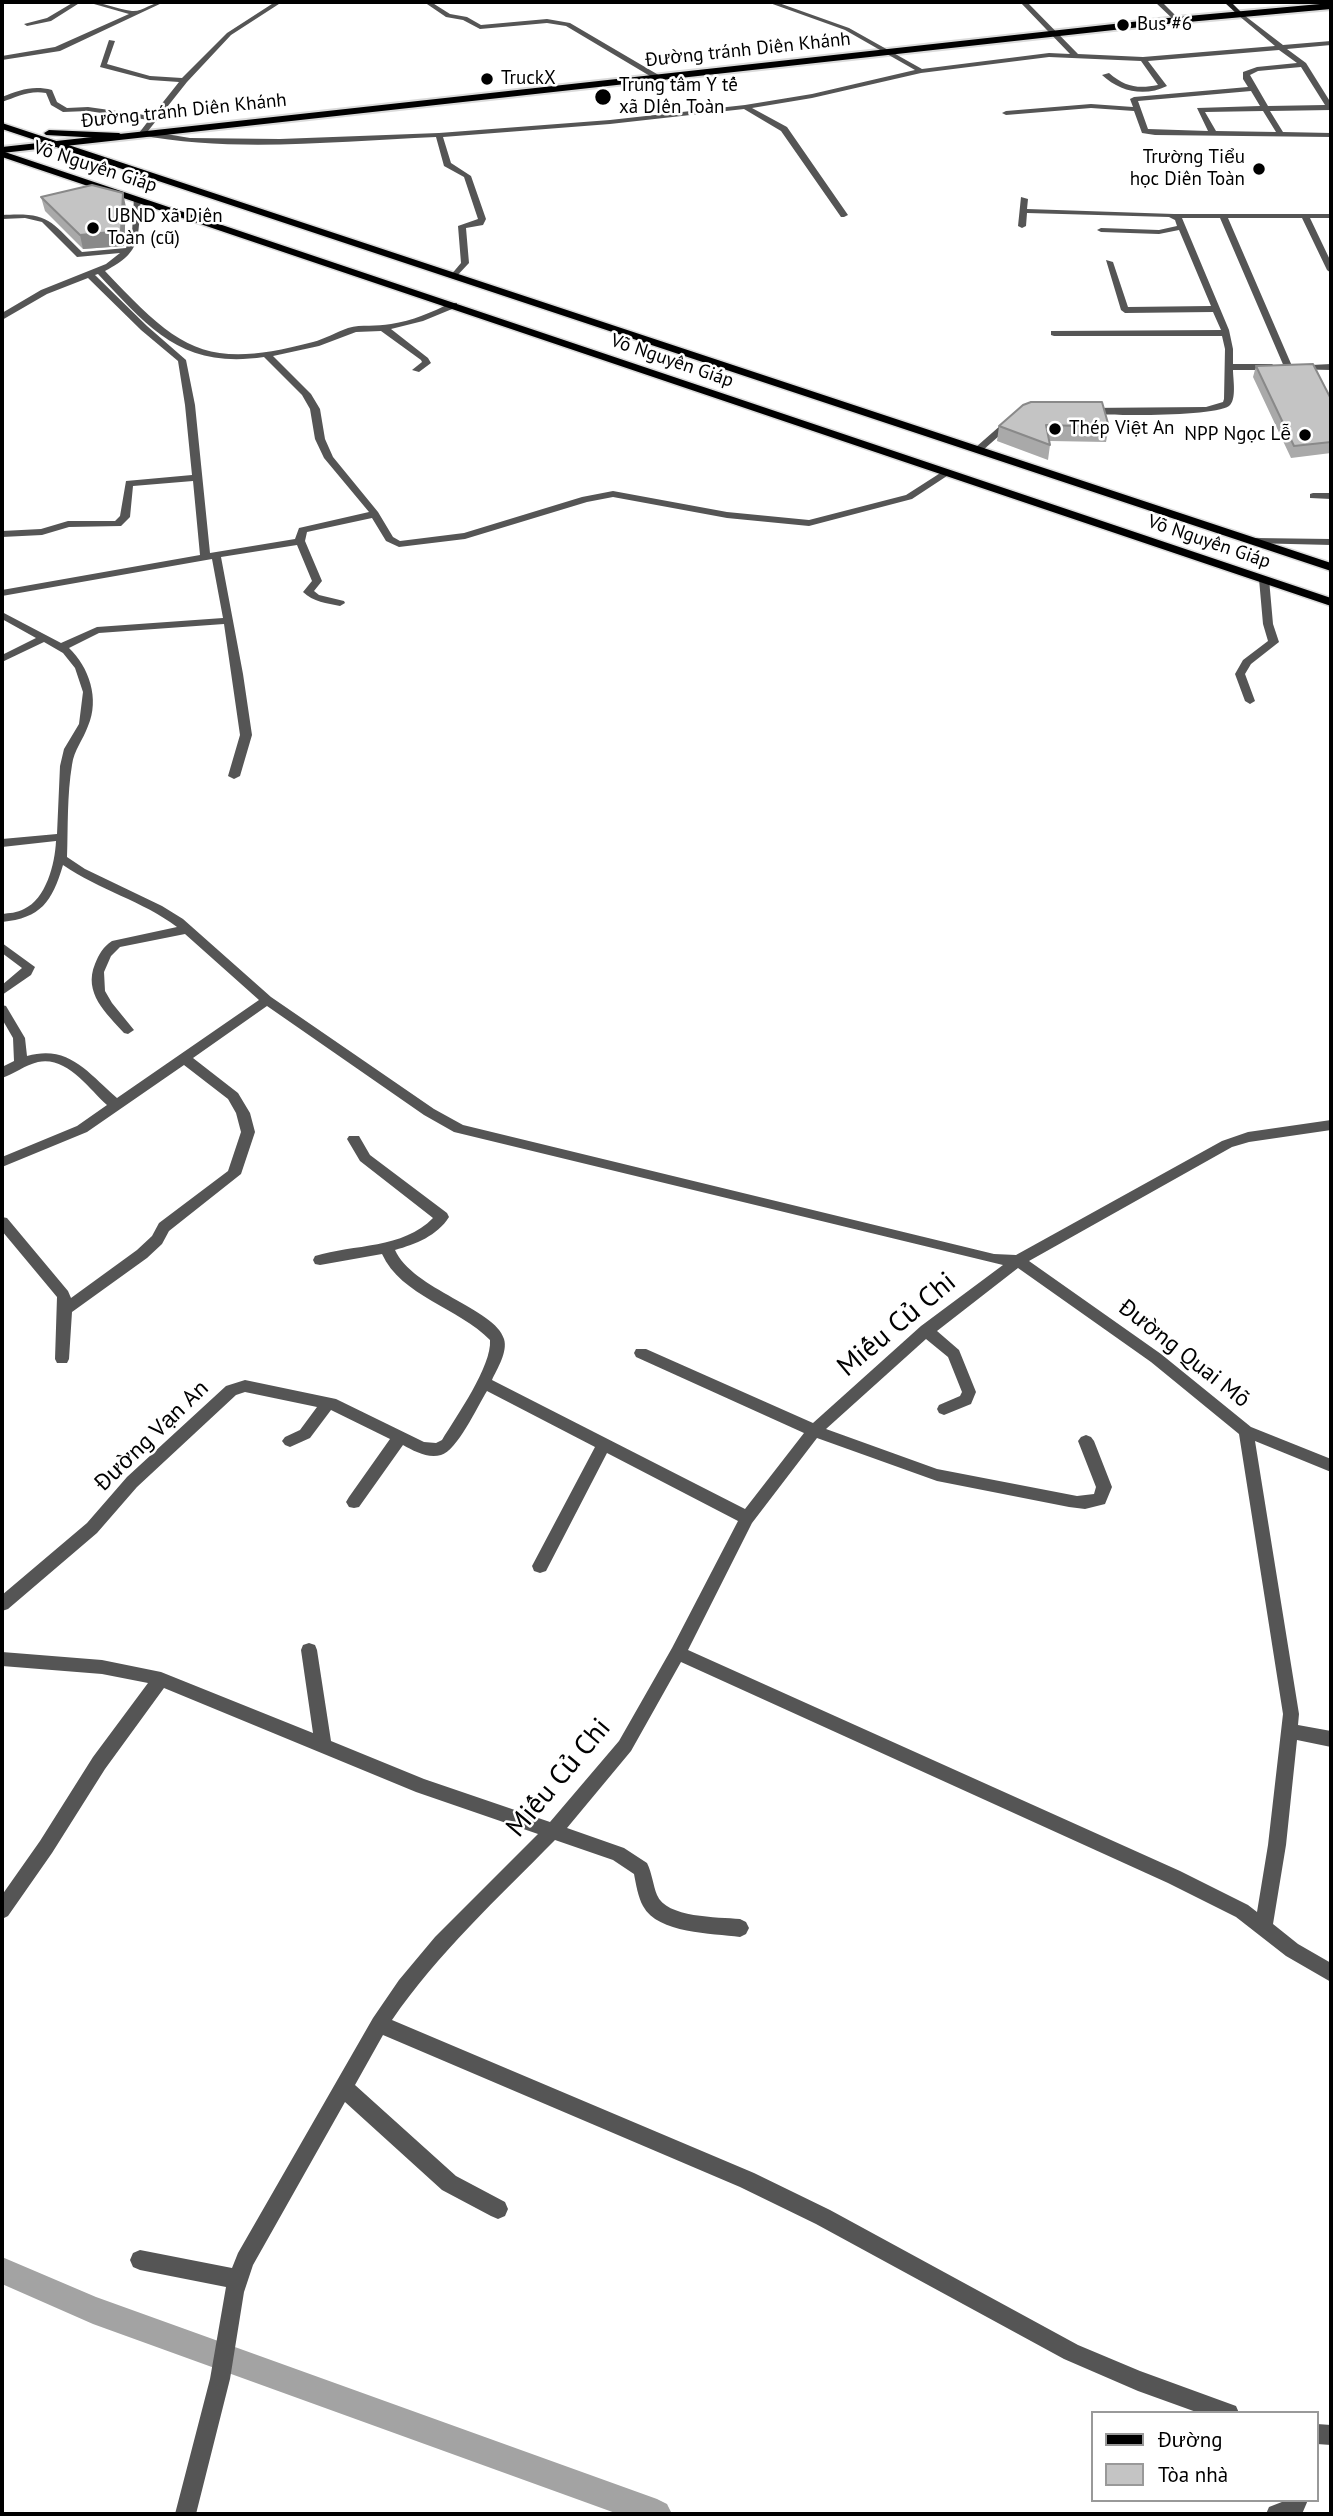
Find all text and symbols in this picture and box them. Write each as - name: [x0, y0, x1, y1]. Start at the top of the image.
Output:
- place label: Bus #6: [1137, 14, 1192, 36]
- marker: Bus #6: [1115, 17, 1131, 33]
- street label: Đường tránh Diên Khánh: [644, 28, 852, 72]
- place label: TruckX: [501, 68, 556, 90]
- marker: TruckX: [479, 71, 495, 87]
- place label: Trung tâm Y tế xã DIên Toàn: [619, 75, 738, 119]
- marker: Trung tâm Y tế xã DIên Toàn: [593, 87, 613, 107]
- street label: Đường tránh Diên Khánh: [80, 89, 288, 133]
- street label: Võ Nguyên Giáp: [30, 136, 160, 198]
- place label: Trường Tiểu học Diên Toàn: [1130, 147, 1245, 191]
- marker: Trường Tiểu học Diên Toàn: [1251, 161, 1267, 177]
- place label: UBND xã Diên Toàn (cũ): [107, 206, 223, 250]
- marker: UBND xã Diên Toàn (cũ): [85, 220, 101, 236]
- street label: Võ Nguyên Giáp: [608, 329, 736, 393]
- place label: Thép Việt An: [1069, 418, 1174, 440]
- marker: Thép Việt An: [1047, 421, 1063, 437]
- place label: NPP Ngọc Lễ: [1184, 424, 1291, 446]
- marker: NPP Ngọc Lễ: [1297, 427, 1313, 443]
- street label: Võ Nguyên Giáp: [1145, 510, 1273, 574]
- street label: Miếu Củ Chi: [831, 1266, 963, 1384]
- street label: Đường Quai Mõ: [1113, 1294, 1255, 1414]
- street label: Đường Vạn An: [89, 1375, 215, 1497]
- street label: Miếu Củ Chi: [500, 1712, 618, 1844]
- legend: [1092, 2411, 1319, 2502]
- text: Đường: [1158, 2426, 1222, 2453]
- text: Tòa nhà: [1158, 2461, 1228, 2488]

